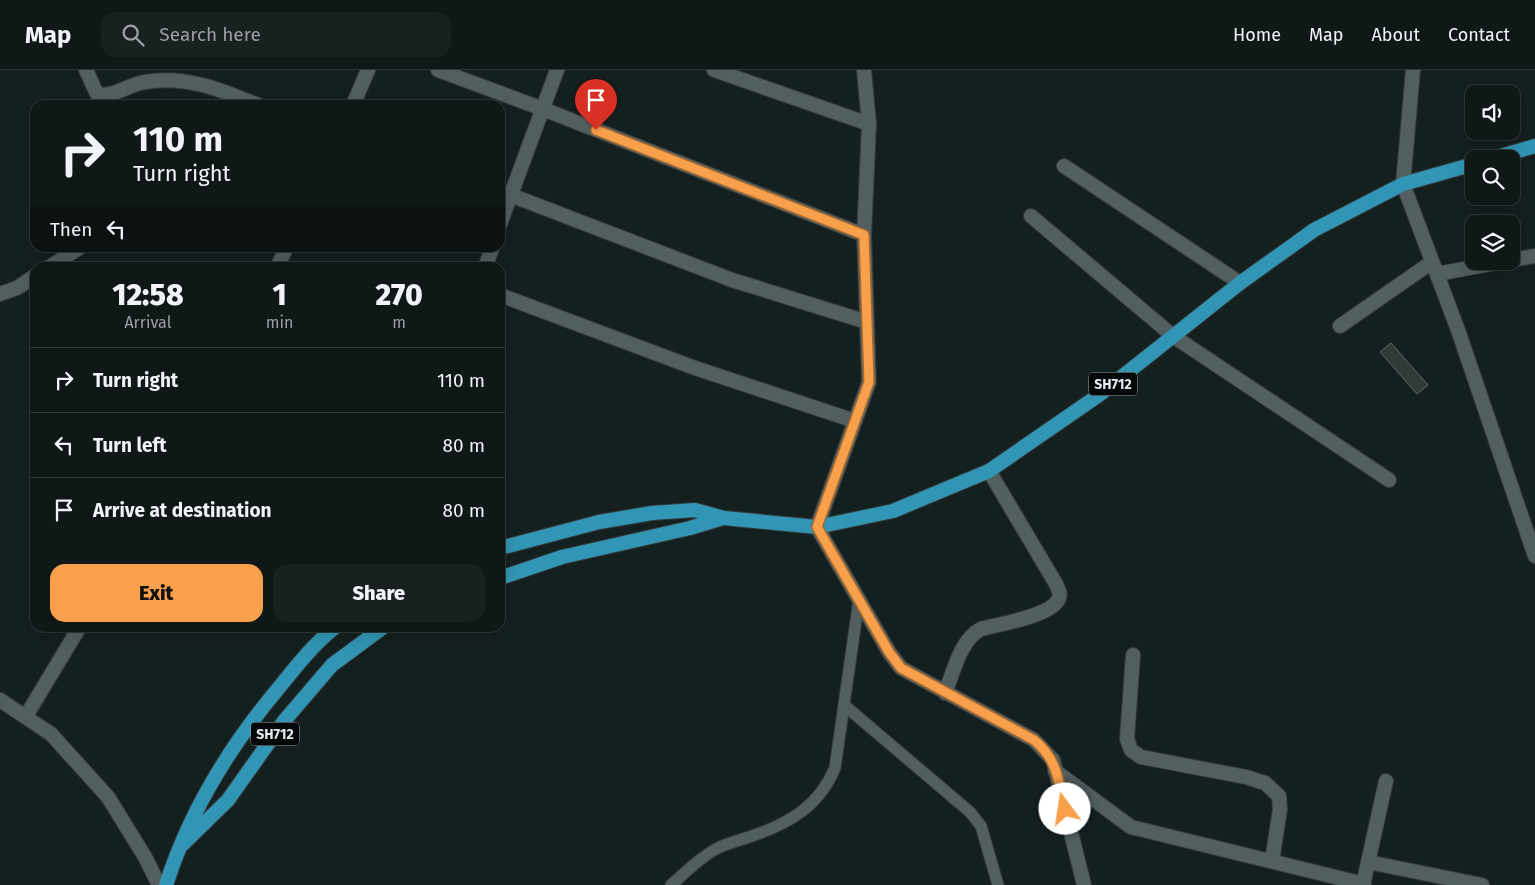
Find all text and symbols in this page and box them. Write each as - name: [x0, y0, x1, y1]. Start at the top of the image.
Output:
- search box: [101, 12, 451, 57]
- text: Map: [25, 21, 71, 49]
- icon: search: [119, 21, 147, 49]
- text: Search here: [159, 23, 261, 46]
- text: Home: [1233, 24, 1281, 46]
- text: Map: [1309, 24, 1343, 46]
- text: About: [1371, 24, 1420, 46]
- text: Contact: [1448, 24, 1510, 46]
- pin: [575, 79, 617, 130]
- map controls: [1465, 85, 1520, 270]
- button: sound: [1465, 85, 1520, 140]
- icon: arrive: [582, 86, 610, 114]
- text: 110 m: [133, 118, 223, 160]
- icon: right: [50, 120, 115, 185]
- button: search: [1465, 150, 1520, 205]
- text: Turn right: [133, 160, 230, 187]
- icon: left: [102, 215, 130, 243]
- button: layers: [1465, 215, 1520, 270]
- text: Then: [50, 218, 92, 241]
- text: 12:58: [112, 277, 184, 313]
- text: 1: [273, 277, 287, 313]
- text: 270: [376, 277, 423, 313]
- text: Arrival: [124, 313, 171, 332]
- text: min: [266, 313, 293, 332]
- text: m: [392, 313, 406, 332]
- icon: right: [50, 366, 78, 394]
- text: Turn right: [93, 369, 178, 392]
- text: 110 m: [437, 369, 485, 392]
- road number: SH712: [1089, 372, 1137, 396]
- icon: left: [50, 431, 78, 459]
- text: Turn left: [93, 434, 167, 457]
- text: 80 m: [443, 434, 485, 457]
- icon: arrive: [50, 496, 78, 524]
- text: Arrive at destination: [93, 499, 272, 522]
- text: 80 m: [443, 499, 485, 522]
- button: Exit: [50, 564, 263, 622]
- button: Share: [273, 564, 485, 622]
- road number: SH712: [251, 722, 299, 746]
- position arrow: [1038, 782, 1090, 834]

